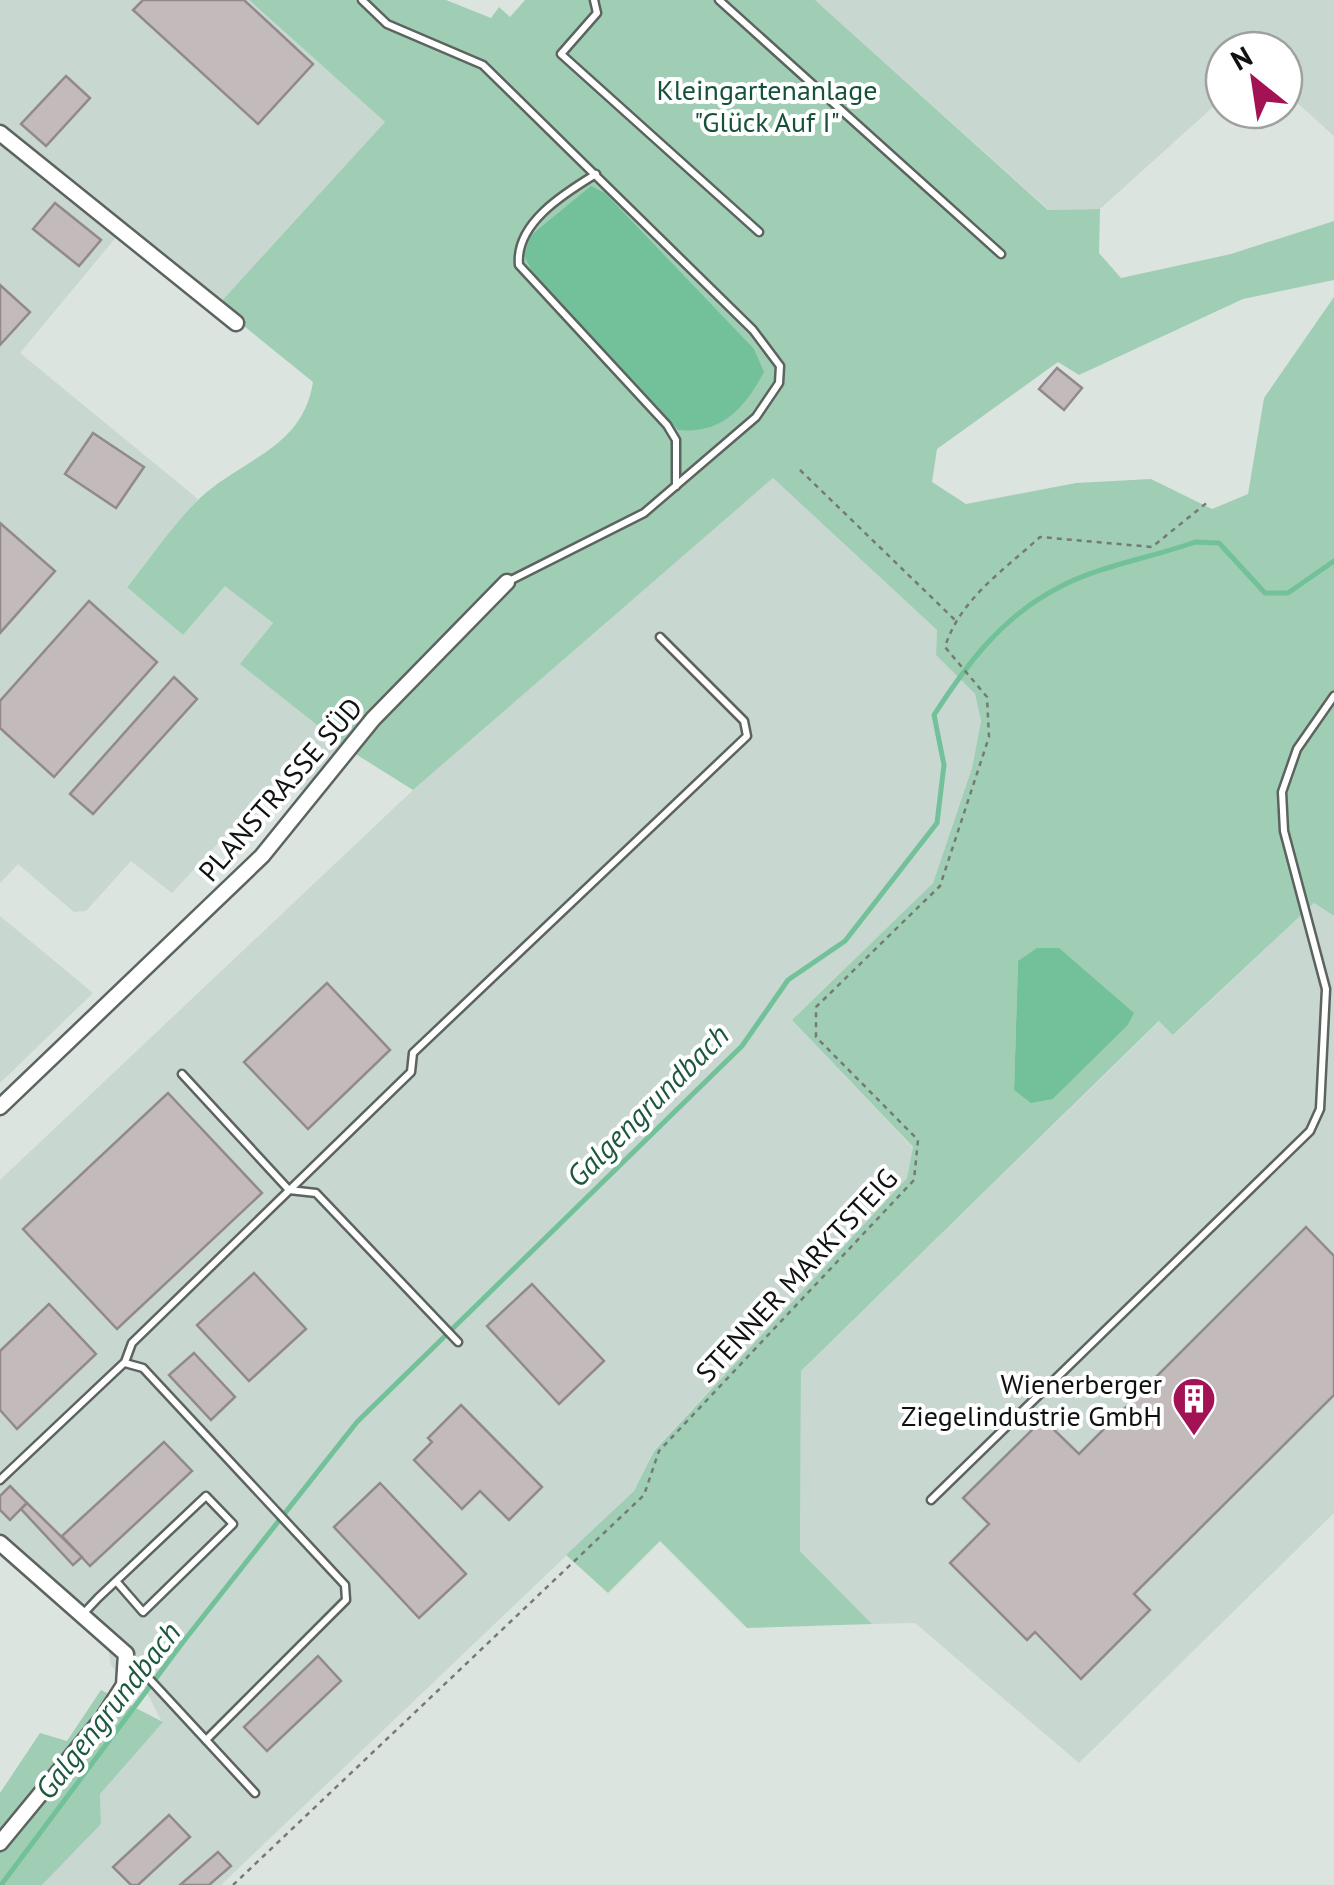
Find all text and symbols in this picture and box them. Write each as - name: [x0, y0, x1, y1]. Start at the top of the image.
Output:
- north arrow: [1204, 30, 1304, 130]
- text: N: [1224, 37, 1258, 79]
- park label: Kleingartenanlage "Glück Auf I": [657, 71, 877, 140]
- street label: PLANSTRASSE SÜD: [190, 689, 370, 889]
- water label: Galgengrundbach: [557, 1015, 737, 1195]
- street label: STENNER MARKTSTEIG: [687, 1160, 905, 1390]
- place label: Wienerberger Ziegelindustrie GmbH: [901, 1365, 1162, 1434]
- building icon: Wienerberger Ziegelindustrie GmbH: [1171, 1376, 1217, 1437]
- water label: Galgengrundbach: [25, 1613, 189, 1807]

